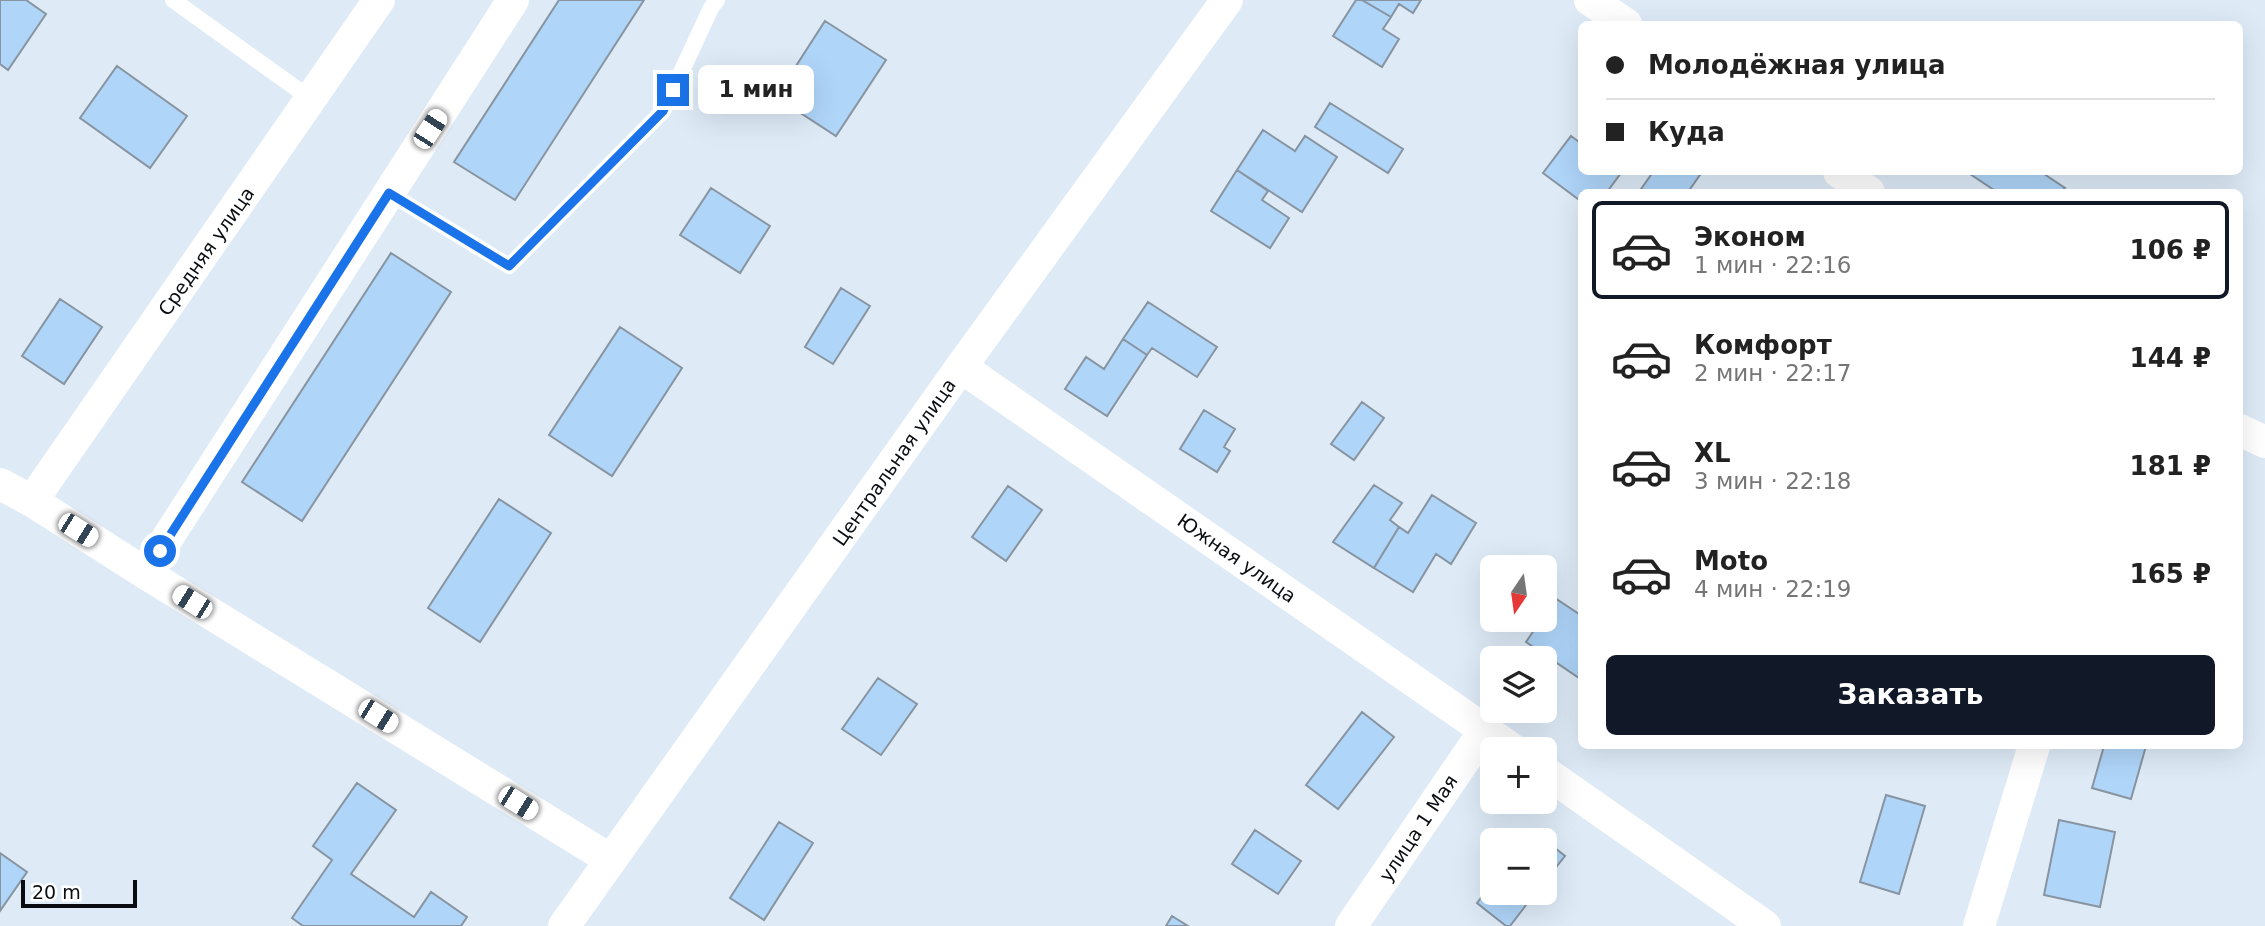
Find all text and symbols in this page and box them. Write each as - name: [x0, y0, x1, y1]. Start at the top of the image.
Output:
- text: Молодёжная улица: [1648, 50, 1945, 80]
- callout: 1 мин: [698, 66, 813, 114]
- route end: [657, 74, 689, 106]
- text: 1 мин: [719, 76, 793, 102]
- car: [410, 106, 451, 152]
- text: Куда: [1648, 117, 1725, 147]
- street label: Средняя улица: [153, 183, 259, 319]
- icon: car: [1610, 219, 1673, 282]
- text: Эконом: [1694, 222, 1806, 252]
- text: 106 ₽: [2130, 235, 2211, 265]
- text: 1 мин · 22:16: [1694, 252, 1852, 278]
- icon: car: [1610, 327, 1673, 390]
- text: Комфорт: [1694, 330, 1832, 360]
- text: 144 ₽: [2130, 343, 2211, 373]
- text: 2 мин · 22:17: [1694, 360, 1852, 386]
- street label: Центральная улица: [828, 374, 960, 550]
- icon: car: [1610, 435, 1673, 498]
- text: XL: [1694, 438, 1731, 468]
- text: 181 ₽: [2130, 451, 2211, 481]
- text: 3 мин · 22:18: [1694, 468, 1852, 494]
- street label: Южная улица: [1174, 509, 1300, 607]
- car: [55, 510, 102, 550]
- route start: [144, 535, 176, 567]
- icon: car: [1610, 543, 1673, 606]
- text: Moto: [1694, 546, 1768, 576]
- north arrow: [1480, 555, 1558, 632]
- map controls: [1480, 555, 1557, 905]
- text: 165 ₽: [2130, 559, 2211, 589]
- text: 4 мин · 22:19: [1694, 576, 1852, 602]
- car: [169, 582, 216, 622]
- button: layers: [1480, 646, 1557, 723]
- button: Заказать: [1606, 655, 2215, 735]
- car: [355, 696, 402, 736]
- button: +: [1480, 737, 1557, 814]
- street label: улица 1 Мая: [1374, 770, 1462, 886]
- car: [495, 783, 542, 823]
- button: −: [1480, 828, 1557, 905]
- scale bar: [21, 877, 136, 909]
- text: 20 m: [32, 881, 81, 903]

